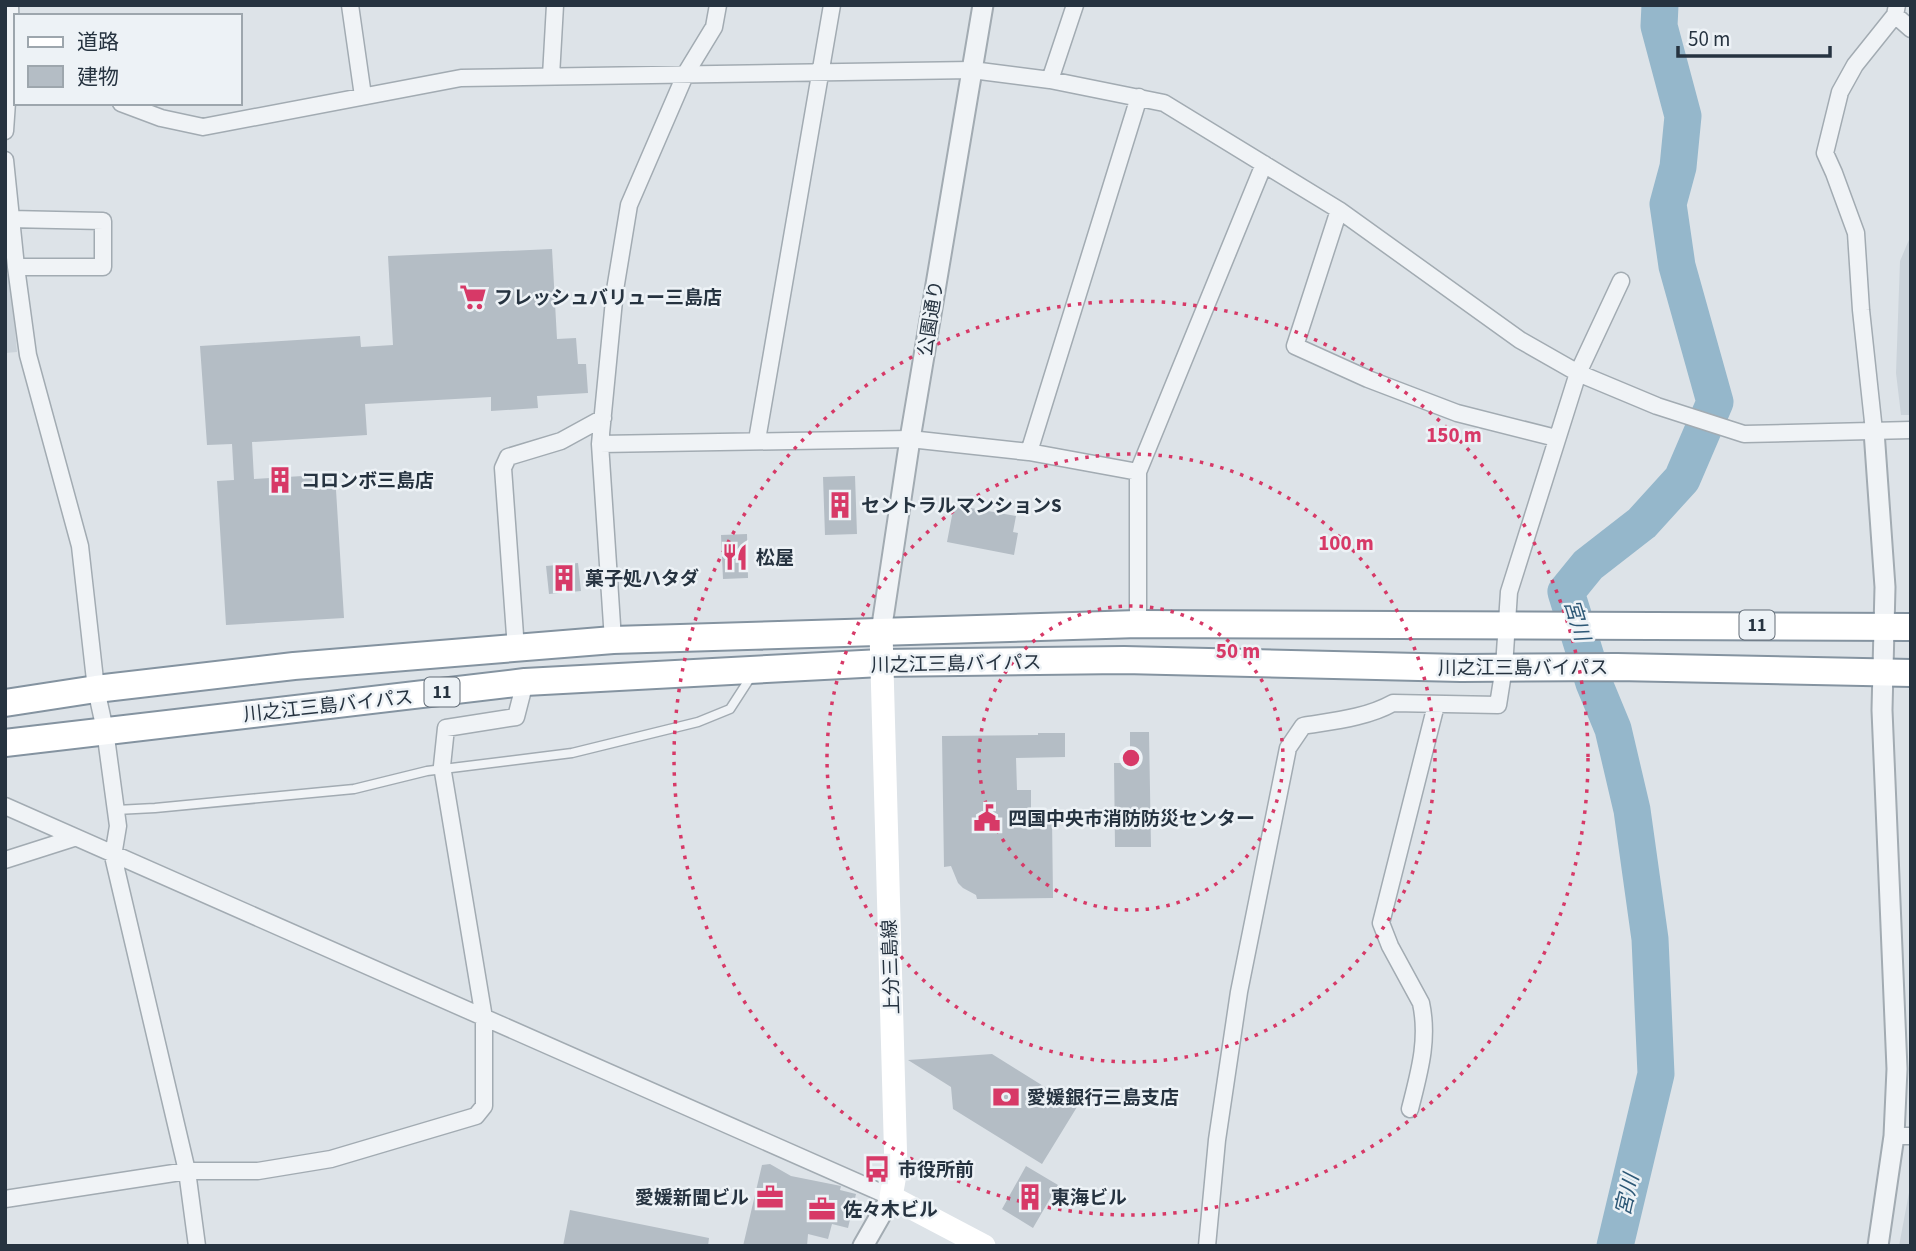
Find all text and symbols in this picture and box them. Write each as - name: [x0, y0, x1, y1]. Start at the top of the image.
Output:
- legend: [14, 14, 242, 105]
- scale bar: [1678, 14, 1830, 58]
- text: 50 m: [1688, 24, 1730, 54]
- text: 道路: [77, 27, 119, 57]
- text: 建物: [77, 62, 119, 92]
- street label: 公園通り: [912, 279, 951, 358]
- supermarket icon: フレッシュバリュー三島店: [458, 282, 488, 312]
- place label: フレッシュバリュー三島店: [494, 285, 722, 312]
- text: 150 m: [1426, 420, 1482, 450]
- building icon: コロンボ三島店: [265, 465, 295, 495]
- place label: コロンボ三島店: [301, 468, 434, 495]
- building icon: セントラルマンションS: [825, 490, 855, 520]
- place label: セントラルマンションS: [861, 493, 1062, 520]
- text: 100 m: [1318, 528, 1374, 558]
- restaurant icon: 松屋: [720, 542, 750, 572]
- place label: 松屋: [756, 545, 794, 572]
- building icon: 菓子処ハタダ: [549, 563, 579, 593]
- place label: 菓子処ハタダ: [585, 566, 699, 593]
- water label: 宮川: [1557, 596, 1598, 646]
- road number: 11: [1740, 610, 1774, 640]
- text: 50 m: [1216, 636, 1260, 666]
- street label: 川之江三島バイパス: [870, 650, 1042, 679]
- street label: 川之江三島バイパス: [1438, 655, 1608, 682]
- road number: 11: [424, 678, 460, 706]
- street label: 川之江三島バイパス: [242, 684, 414, 729]
- centre of rings: [1119, 746, 1143, 770]
- public building icon: 四国中央市消防防災センター: [972, 803, 1002, 833]
- place label: 四国中央市消防防災センター: [1008, 806, 1255, 833]
- street label: 上分三島線: [876, 919, 907, 1015]
- bank icon: 愛媛銀行三島支店: [991, 1082, 1021, 1112]
- place label: 愛媛銀行三島支店: [1027, 1085, 1179, 1112]
- bus stop icon: 市役所前: [862, 1154, 892, 1184]
- place label: 市役所前: [898, 1157, 974, 1184]
- water label: 宮川: [1608, 1169, 1647, 1219]
- office icon: 愛媛新聞ビル: [755, 1182, 785, 1212]
- building icon: 東海ビル: [1015, 1182, 1045, 1212]
- place label: 愛媛新聞ビル: [635, 1185, 749, 1212]
- place label: 東海ビル: [1051, 1185, 1127, 1212]
- office icon: 佐々木ビル: [807, 1194, 837, 1224]
- place label: 佐々木ビル: [843, 1197, 938, 1224]

